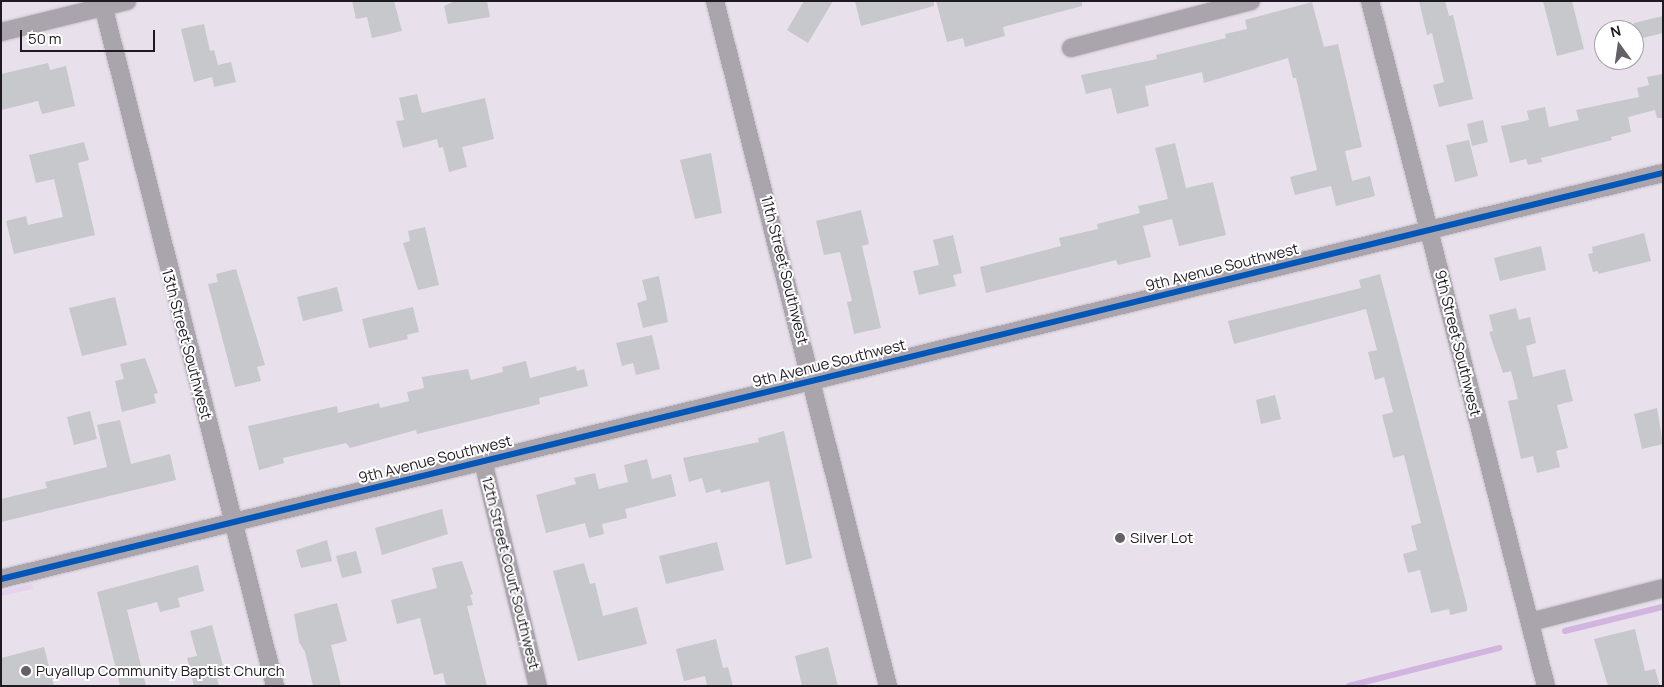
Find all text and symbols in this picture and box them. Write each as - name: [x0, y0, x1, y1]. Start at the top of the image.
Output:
- scale bar: [22, 20, 158, 52]
- north arrow: [1594, 20, 1644, 70]
- text: N: [1608, 20, 1623, 41]
- text: 50 m: [28, 28, 62, 49]
- street label: 11th Street Southwest: [758, 194, 812, 346]
- street label: 9th Avenue Southwest: [1143, 239, 1301, 295]
- street label: 13th Street Southwest: [158, 267, 216, 421]
- street label: 9th Street Southwest: [1431, 268, 1485, 418]
- street label: 9th Avenue Southwest: [750, 335, 908, 391]
- street label: 9th Avenue Southwest: [356, 431, 514, 487]
- street label: 12th Street Court Southwest: [478, 475, 544, 671]
- place label: Silver Lot: [1130, 529, 1193, 547]
- marker: Silver Lot: [1114, 532, 1126, 544]
- place label: Puyallup Community Baptist Church: [36, 662, 285, 680]
- marker: Puyallup Community Baptist Church: [20, 665, 32, 677]

